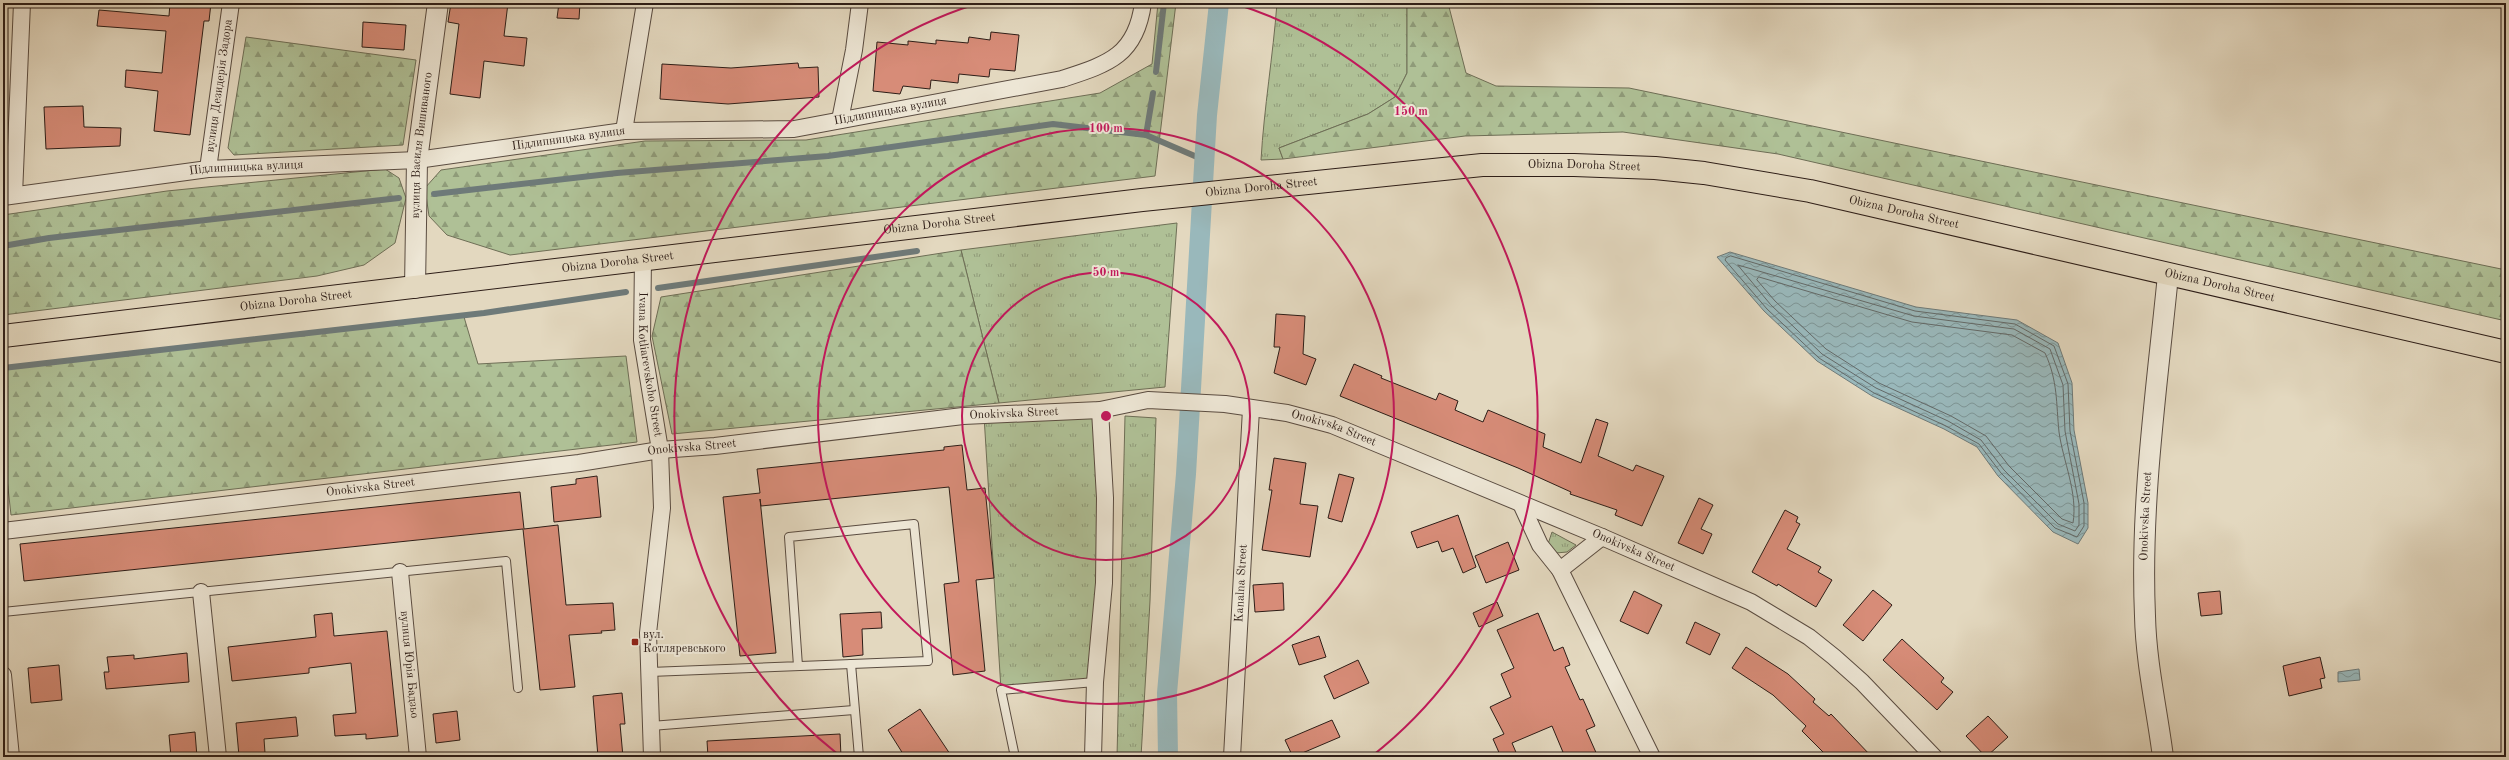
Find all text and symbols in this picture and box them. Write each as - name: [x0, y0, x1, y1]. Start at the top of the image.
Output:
- street label: вулиця Дезидерія Задора: [204, 18, 235, 153]
- street label: вулиця Василя Вишиваного: [410, 71, 435, 219]
- street label: Підлипницька вулиця: [833, 95, 948, 127]
- text: 150 m: [1394, 105, 1428, 118]
- text: 100 m: [1089, 123, 1123, 135]
- street label: Підлипницька вулиця: [511, 125, 626, 153]
- street label: Підлипницька вулиця: [188, 159, 304, 178]
- street label: Obizna Doroha Street: [1528, 159, 1641, 173]
- street label: Obizna Doroha Street: [1205, 176, 1318, 199]
- street label: Obizna Doroha Street: [1848, 194, 1960, 231]
- street label: Obizna Doroha Street: [883, 212, 996, 237]
- street label: Obizna Doroha Street: [561, 250, 674, 275]
- text: 50 m: [1093, 266, 1120, 279]
- street label: Obizna Doroha Street: [2163, 267, 2276, 304]
- street label: Obizna Doroha Street: [239, 288, 353, 314]
- street label: Ivana Kotliarevskoho Street: [636, 292, 664, 438]
- street label: Onokivska Street: [969, 406, 1059, 422]
- street label: Onokivska Street: [1290, 408, 1378, 449]
- centre of rings: [1099, 409, 1113, 423]
- street label: Onokivska Street: [647, 437, 737, 458]
- street label: Onokivska Street: [2138, 471, 2154, 561]
- street label: Onokivska Street: [325, 476, 416, 499]
- street label: Onokivska Street: [1590, 527, 1677, 574]
- street label: Kanalna Street: [1233, 544, 1250, 623]
- street label: вулиця Юрія Бадзьо: [398, 610, 420, 719]
- place label: вул. Котляревського: [643, 629, 726, 655]
- marker: вул. Котляревського: [630, 637, 640, 647]

